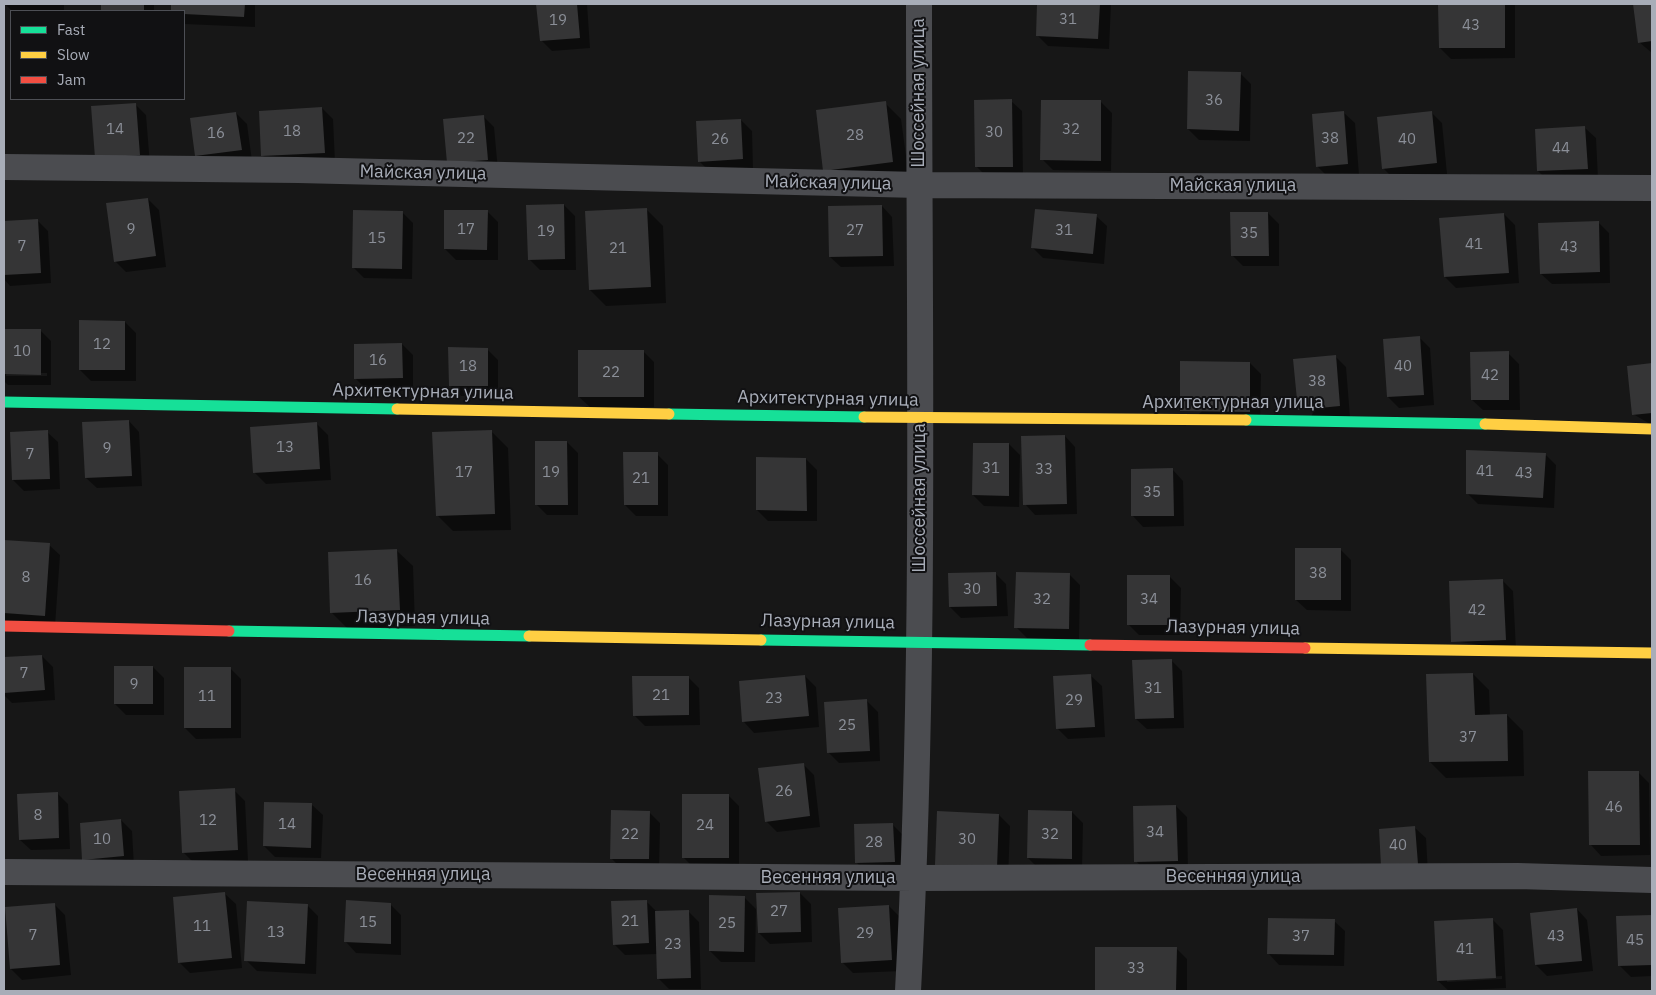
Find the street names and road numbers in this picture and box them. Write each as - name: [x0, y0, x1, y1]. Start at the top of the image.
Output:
- street label: Шоссейная улица: [908, 18, 930, 168]
- street label: Майская улица: [359, 161, 487, 185]
- street label: Майская улица: [764, 171, 892, 195]
- street label: Майская улица: [1170, 175, 1296, 197]
- street label: Архитектурная улица: [332, 380, 514, 404]
- street label: Архитектурная улица: [737, 387, 919, 411]
- street label: Архитектурная улица: [1142, 392, 1324, 414]
- street label: Шоссейная улица: [909, 423, 931, 573]
- street label: Лазурная улица: [356, 606, 490, 630]
- street label: Лазурная улица: [761, 610, 895, 634]
- street label: Лазурная улица: [1166, 616, 1300, 640]
- street label: Весенняя улица: [356, 864, 490, 886]
- street label: Весенняя улица: [1166, 866, 1300, 888]
- street label: Весенняя улица: [761, 867, 895, 889]

